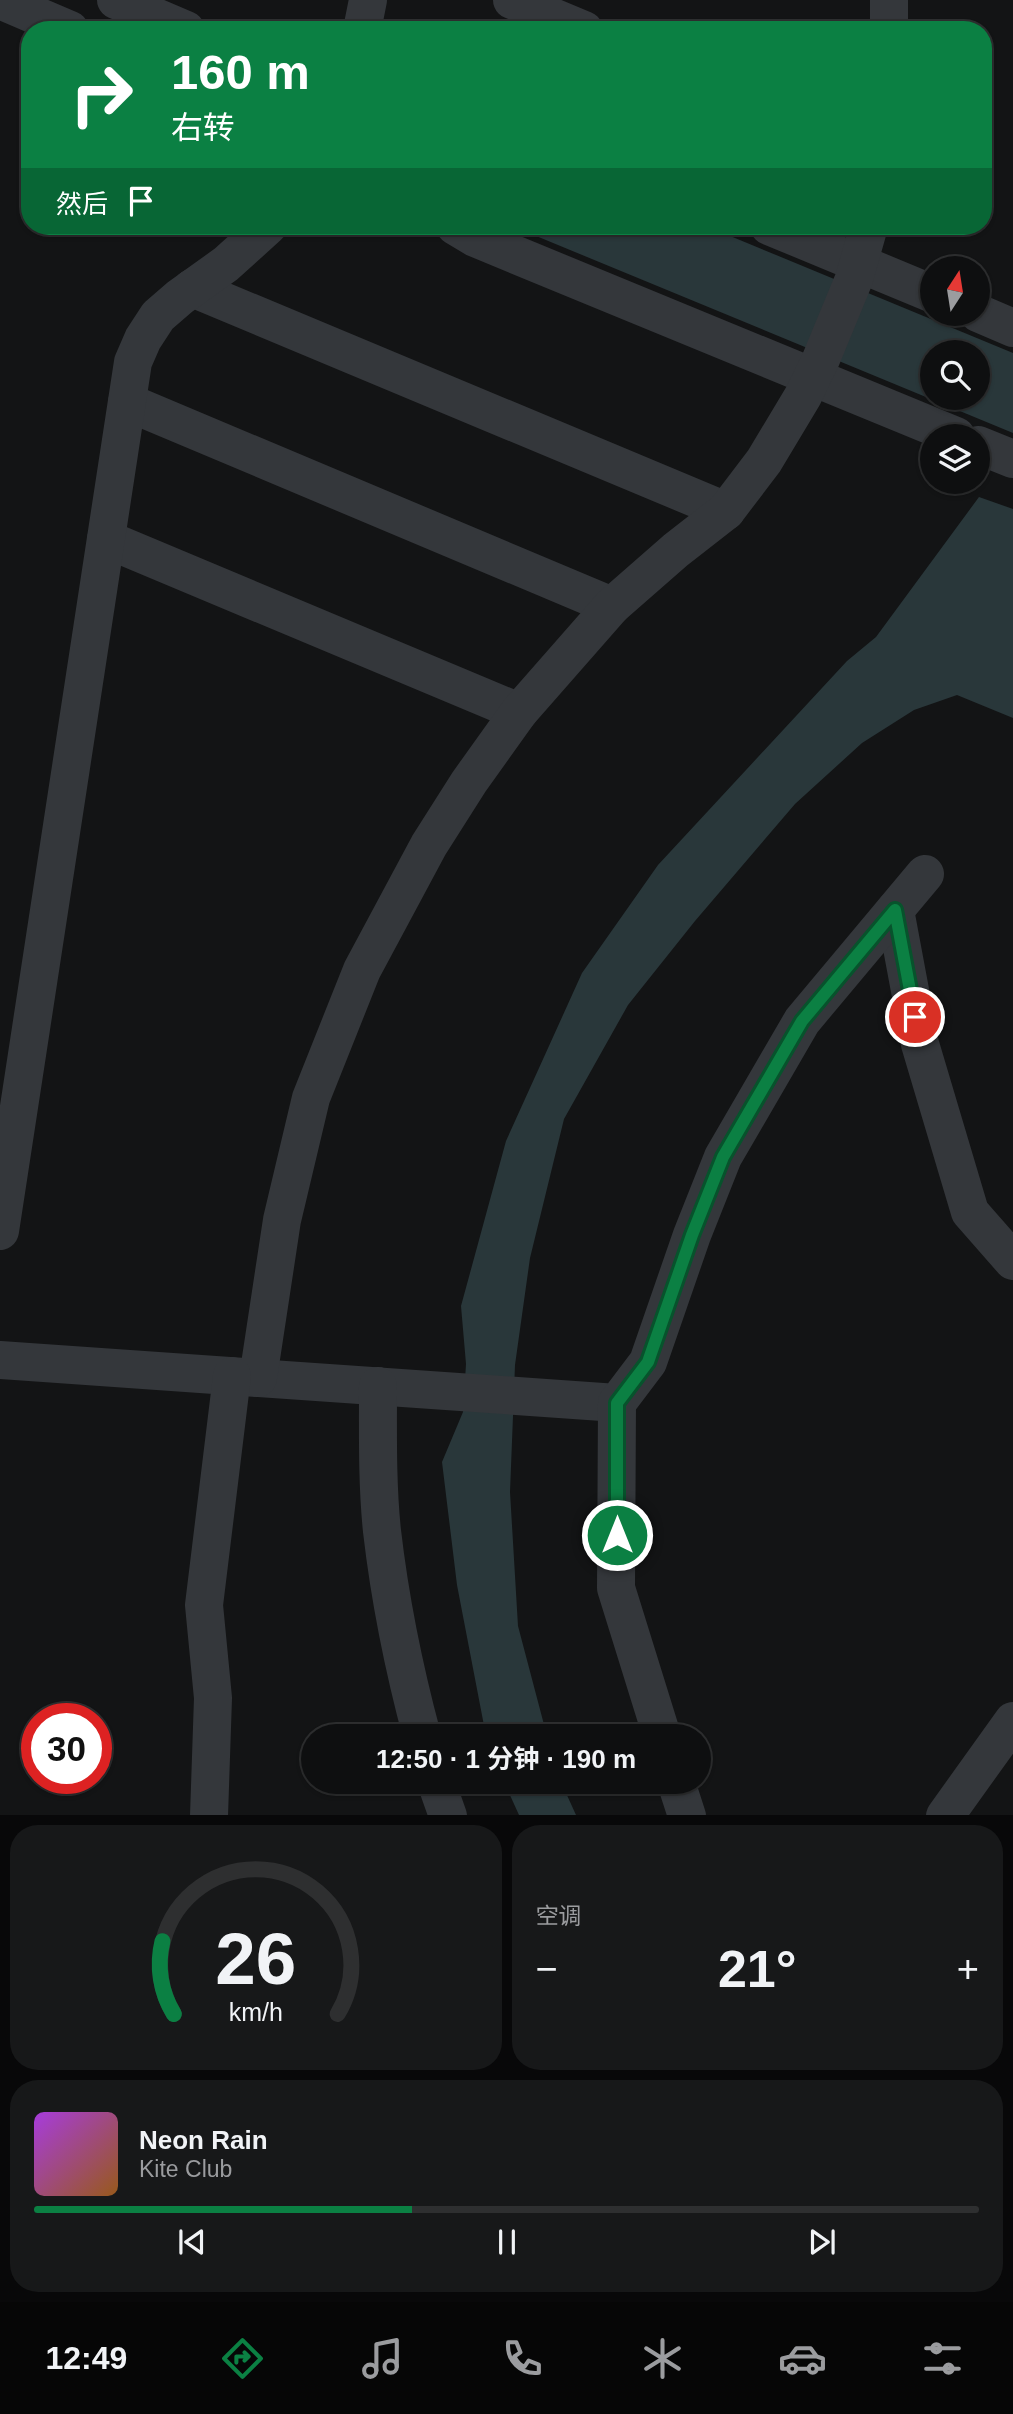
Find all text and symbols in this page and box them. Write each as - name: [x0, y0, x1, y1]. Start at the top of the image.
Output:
- text: 160 m: [171, 45, 310, 99]
- icon: right: [56, 49, 147, 140]
- text: 右转: [171, 110, 235, 146]
- icon: arrive: [122, 182, 160, 220]
- text: 然后: [56, 189, 108, 219]
- north arrow: [920, 256, 990, 326]
- map controls: [920, 256, 990, 494]
- button: search: [920, 340, 990, 410]
- button: layers: [920, 424, 990, 494]
- pin: [885, 987, 945, 1047]
- icon: arrive: [896, 998, 934, 1036]
- position arrow: [580, 1498, 654, 1572]
- speed limit sign: 30: [21, 1703, 112, 1794]
- text: 12:50 · 1 分钟 · 190 m: [376, 1744, 636, 1774]
- text: 空调: [536, 1903, 582, 1929]
- text: 26: [215, 1918, 296, 1999]
- text: 21°: [718, 1940, 797, 1998]
- text: −: [536, 1948, 558, 1990]
- text: +: [957, 1948, 979, 1990]
- text: km/h: [229, 1997, 283, 2025]
- text: Neon Rain: [139, 2125, 268, 2155]
- text: Kite Club: [139, 2156, 232, 2182]
- icon: previous: [173, 2223, 211, 2261]
- icon: pause: [488, 2223, 526, 2261]
- icon: next: [803, 2223, 841, 2261]
- icon: directions: [218, 2334, 267, 2383]
- icon: music: [358, 2334, 407, 2383]
- icon: phone: [498, 2334, 547, 2383]
- icon: climate: [638, 2334, 687, 2383]
- icon: car: [778, 2334, 827, 2383]
- icon: filters: [918, 2334, 967, 2383]
- text: 12:49: [46, 2340, 127, 2376]

